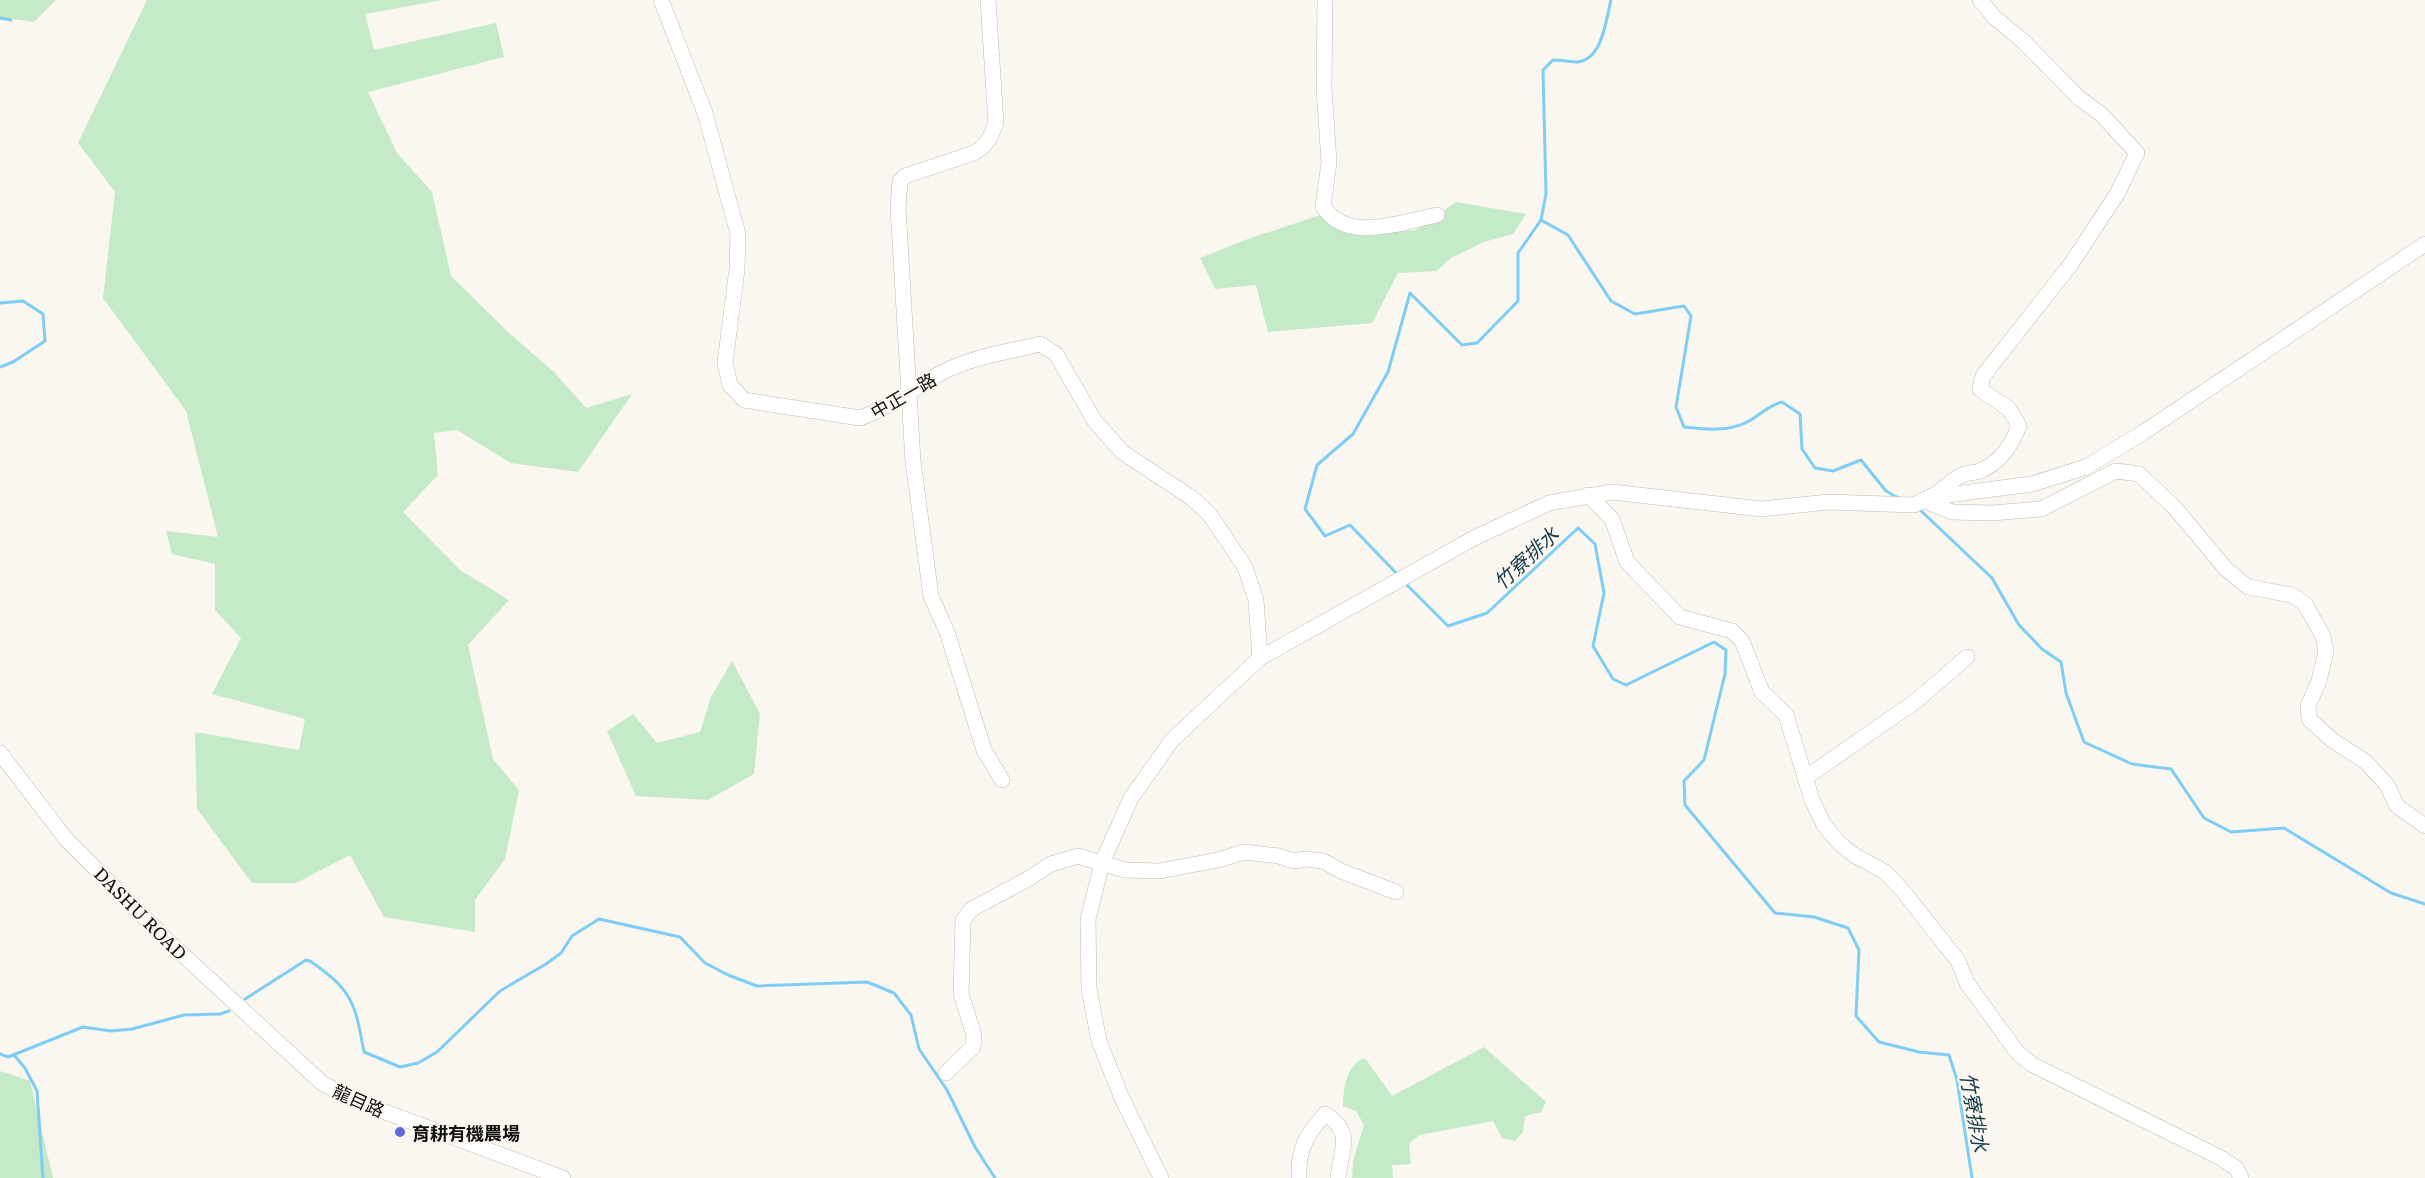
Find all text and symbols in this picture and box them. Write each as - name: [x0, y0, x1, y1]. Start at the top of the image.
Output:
- street label: 中正一路: [865, 365, 941, 425]
- water label: 竹寮排水: [1486, 518, 1565, 595]
- street label: DASHU ROAD: [88, 860, 194, 966]
- water label: 竹寮排水: [1954, 1070, 1998, 1155]
- street label: 龍目路: [329, 1077, 389, 1123]
- place label: 育耕有機農場: [412, 1119, 520, 1146]
- marker: 育耕有機農場: [393, 1125, 407, 1139]

